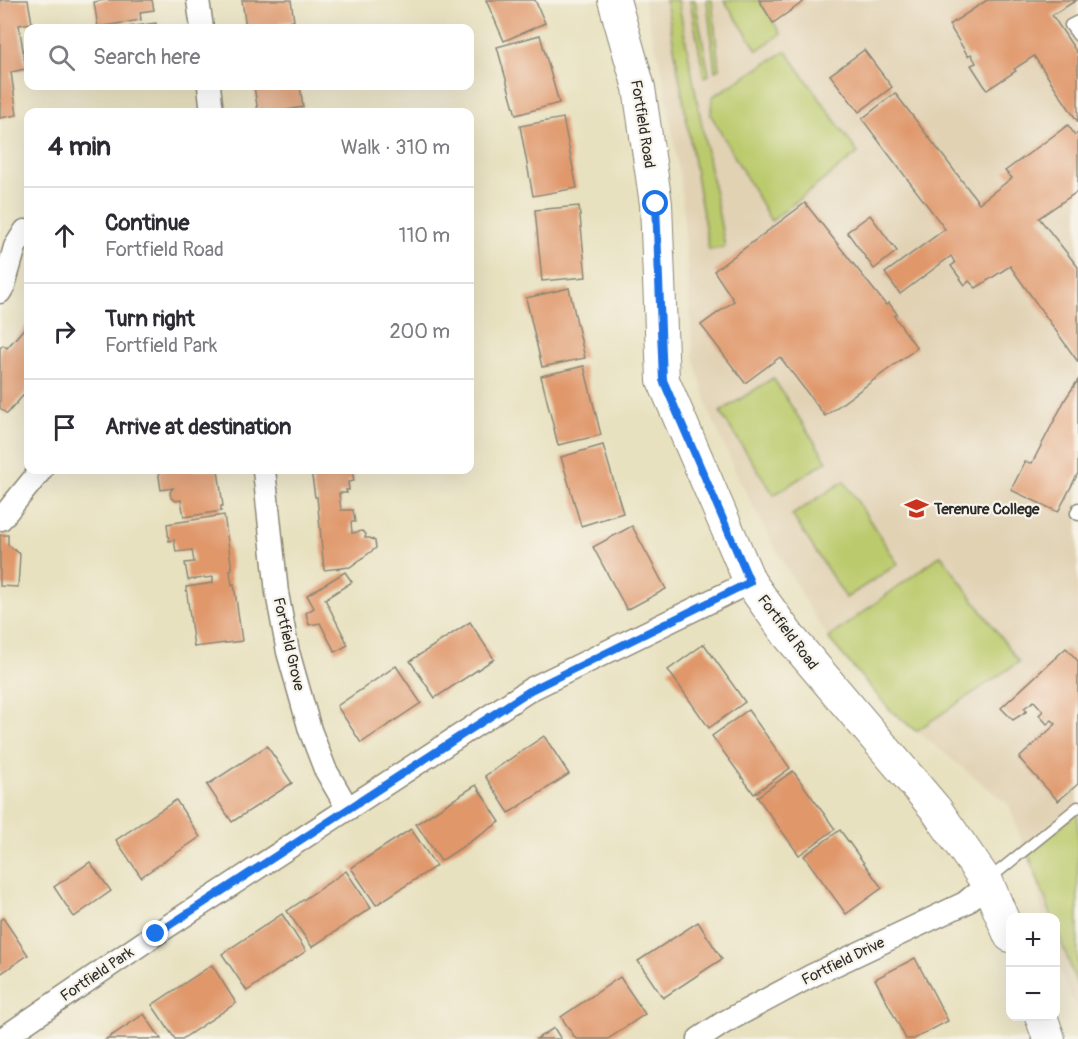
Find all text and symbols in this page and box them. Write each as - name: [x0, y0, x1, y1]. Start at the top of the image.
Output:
- search box: [24, 24, 474, 90]
- icon: search: [45, 41, 78, 74]
- text: Search here: [93, 43, 200, 71]
- street label: Fortfield Road: [626, 79, 659, 170]
- text: 4 min: [48, 131, 111, 163]
- text: Walk · 310 m: [341, 135, 450, 160]
- route start: [642, 190, 668, 216]
- text: Continue: [105, 209, 189, 237]
- icon: ahead: [48, 219, 81, 252]
- text: 110 m: [399, 223, 450, 248]
- text: Fortfield Road: [105, 237, 224, 262]
- text: Turn right: [105, 305, 195, 333]
- icon: right: [48, 315, 81, 348]
- text: 200 m: [389, 319, 450, 344]
- text: Fortfield Park: [105, 333, 217, 358]
- icon: arrive: [48, 411, 81, 444]
- text: Arrive at destination: [105, 413, 291, 441]
- school or university icon: Terenure College: [903, 496, 929, 522]
- place label: Terenure College: [933, 500, 1040, 519]
- street label: Fortfield Road: [753, 591, 822, 674]
- street label: Fortfield Grove: [269, 596, 309, 693]
- map controls: [1006, 913, 1060, 1021]
- button: +: [1006, 913, 1060, 967]
- route end: [142, 920, 168, 946]
- street label: Fortfield Drive: [799, 933, 888, 990]
- street label: Fortfield Park: [57, 943, 138, 1006]
- button: −: [1006, 967, 1060, 1021]

